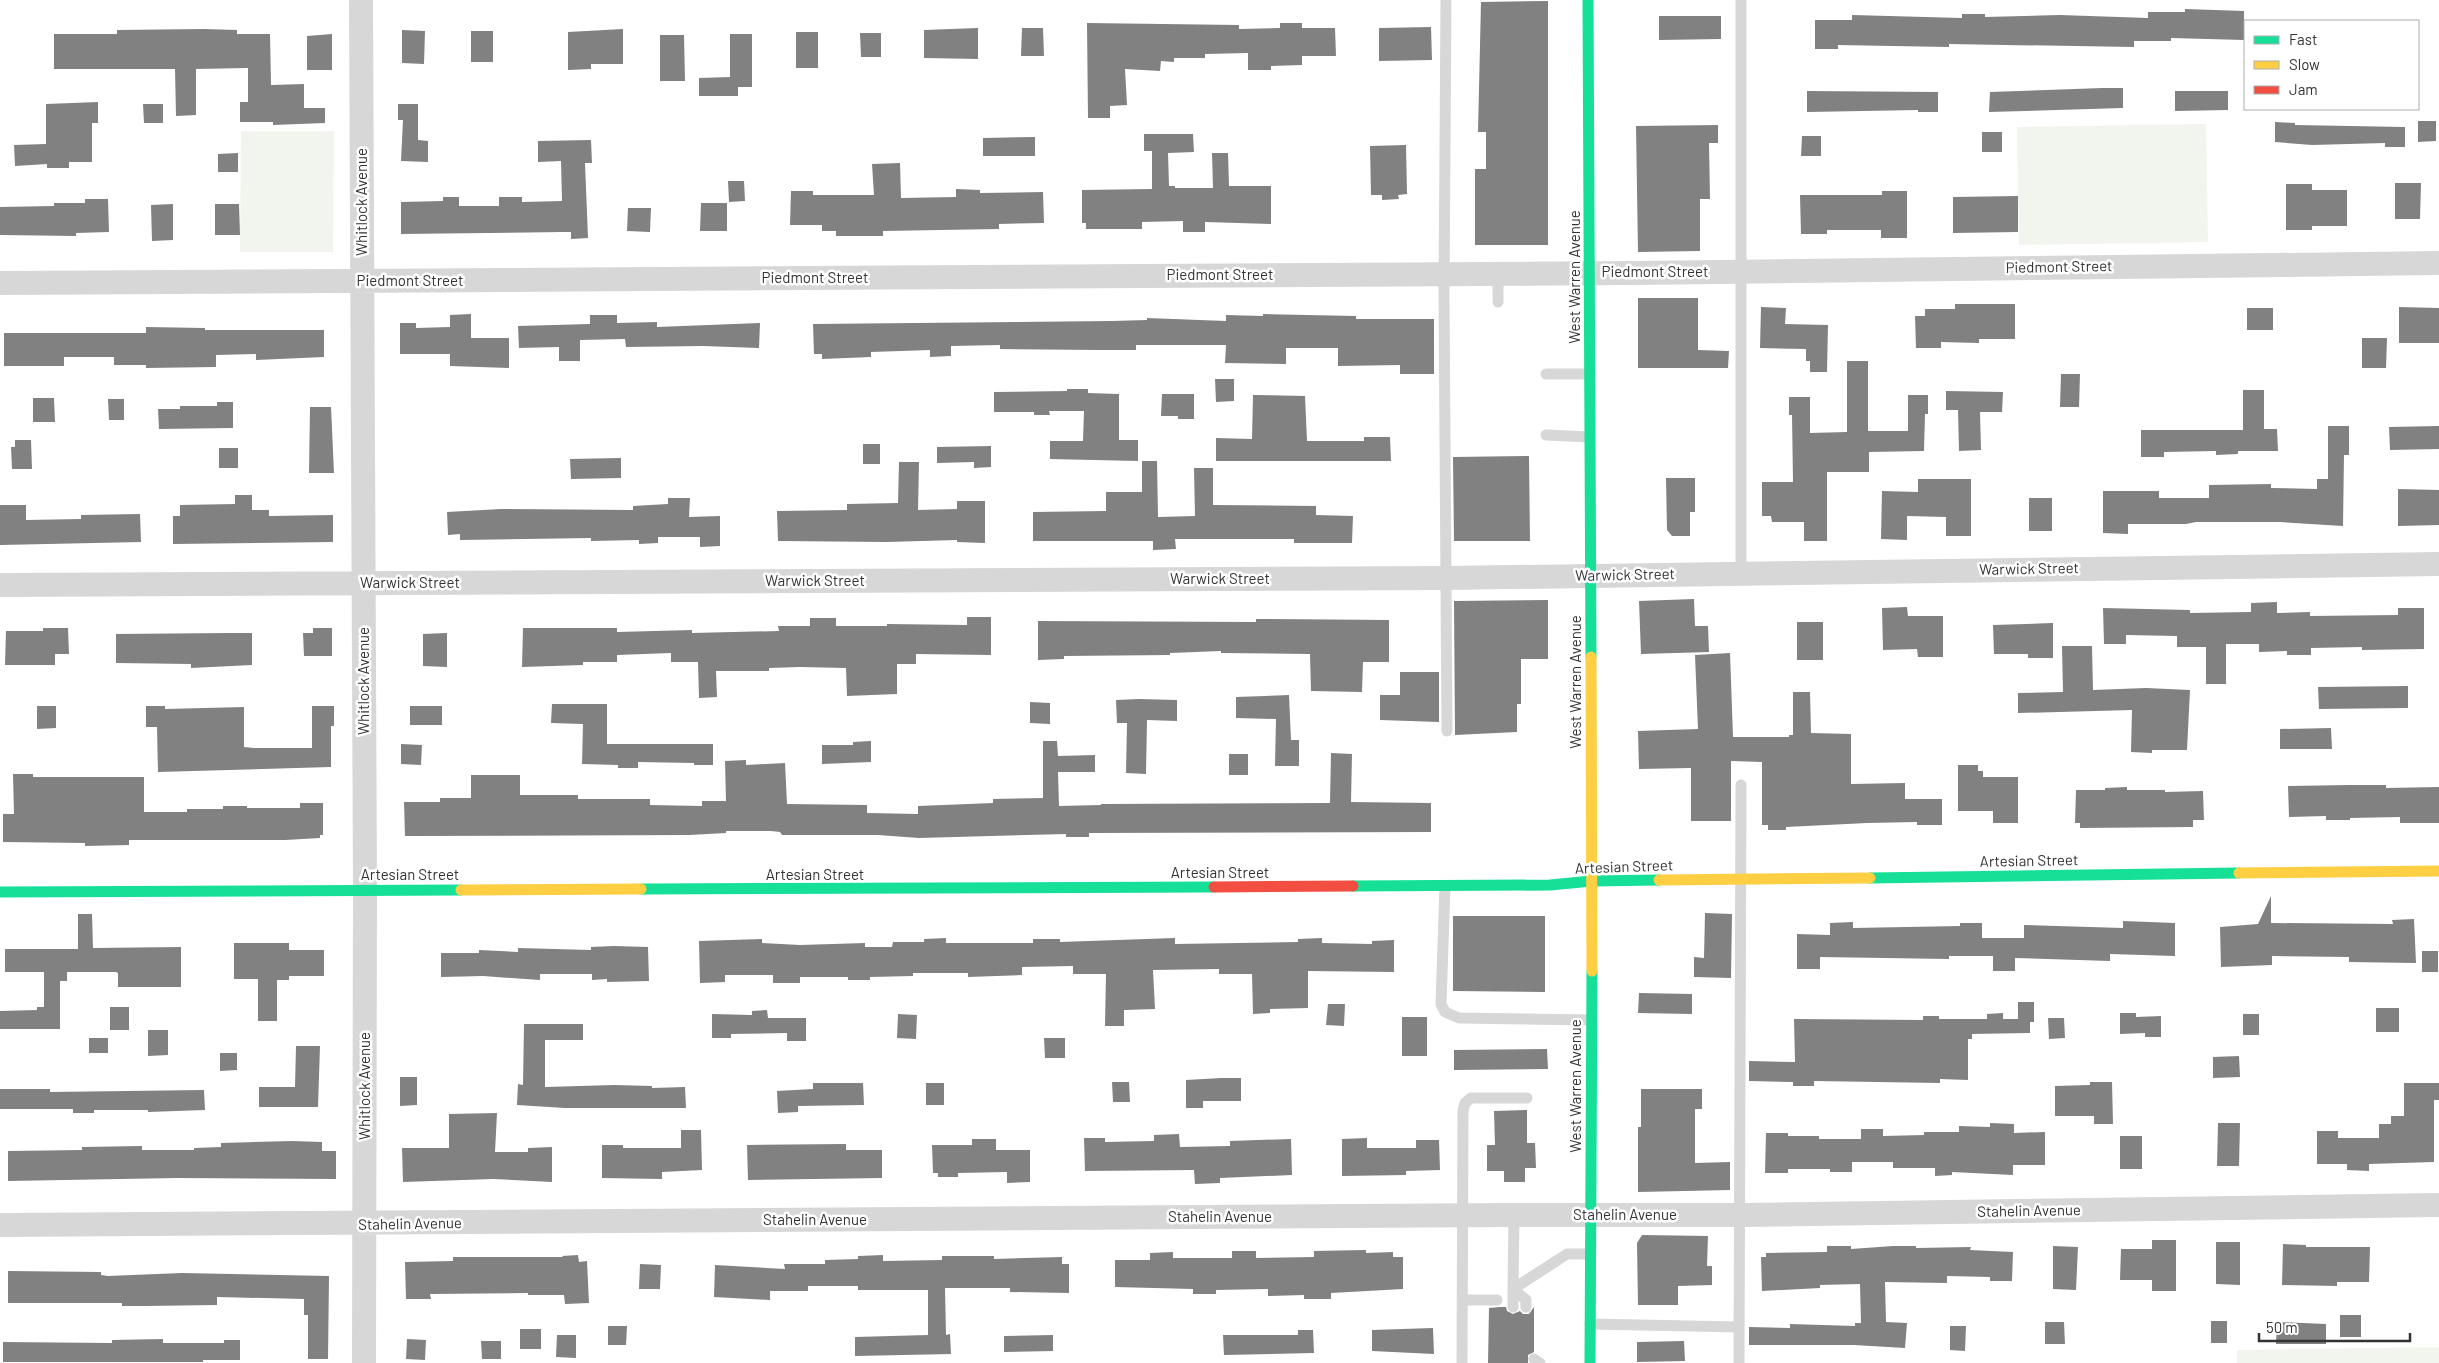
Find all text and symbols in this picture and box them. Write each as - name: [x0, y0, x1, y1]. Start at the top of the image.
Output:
- legend: [2244, 20, 2419, 110]
- text: Fast: [2289, 30, 2317, 48]
- text: Slow: [2289, 55, 2320, 73]
- text: Jam: [2289, 80, 2318, 98]
- street label: Whitlock Avenue: [352, 148, 370, 256]
- street label: West Warren Avenue: [1565, 210, 1583, 344]
- street label: Piedmont Street: [2005, 256, 2113, 276]
- street label: Piedmont Street: [1602, 262, 1708, 280]
- street label: Piedmont Street: [1167, 265, 1273, 283]
- street label: Piedmont Street: [762, 268, 868, 286]
- street label: Piedmont Street: [357, 271, 463, 289]
- street label: Warwick Street: [1979, 558, 2079, 578]
- street label: Warwick Street: [1575, 564, 1675, 584]
- street label: Warwick Street: [1170, 569, 1270, 587]
- street label: Warwick Street: [765, 571, 865, 589]
- street label: Warwick Street: [360, 573, 460, 591]
- street label: West Warren Avenue: [1566, 615, 1584, 749]
- street label: Whitlock Avenue: [354, 627, 372, 735]
- street label: Artesian Street: [1980, 850, 2078, 870]
- street label: Artesian Street: [1574, 855, 1674, 877]
- street label: Artesian Street: [1171, 863, 1269, 881]
- street label: Artesian Street: [361, 865, 459, 883]
- street label: Artesian Street: [766, 865, 864, 883]
- street label: West Warren Avenue: [1566, 1019, 1584, 1153]
- street label: Whitlock Avenue: [355, 1032, 373, 1140]
- street label: Stahelin Avenue: [1977, 1200, 2081, 1220]
- street label: Stahelin Avenue: [1573, 1205, 1677, 1223]
- street label: Stahelin Avenue: [1168, 1207, 1272, 1225]
- street label: Stahelin Avenue: [763, 1210, 867, 1228]
- street label: Stahelin Avenue: [358, 1213, 462, 1233]
- scale bar: [2259, 1310, 2410, 1342]
- text: 50 m: [2266, 1318, 2298, 1336]

